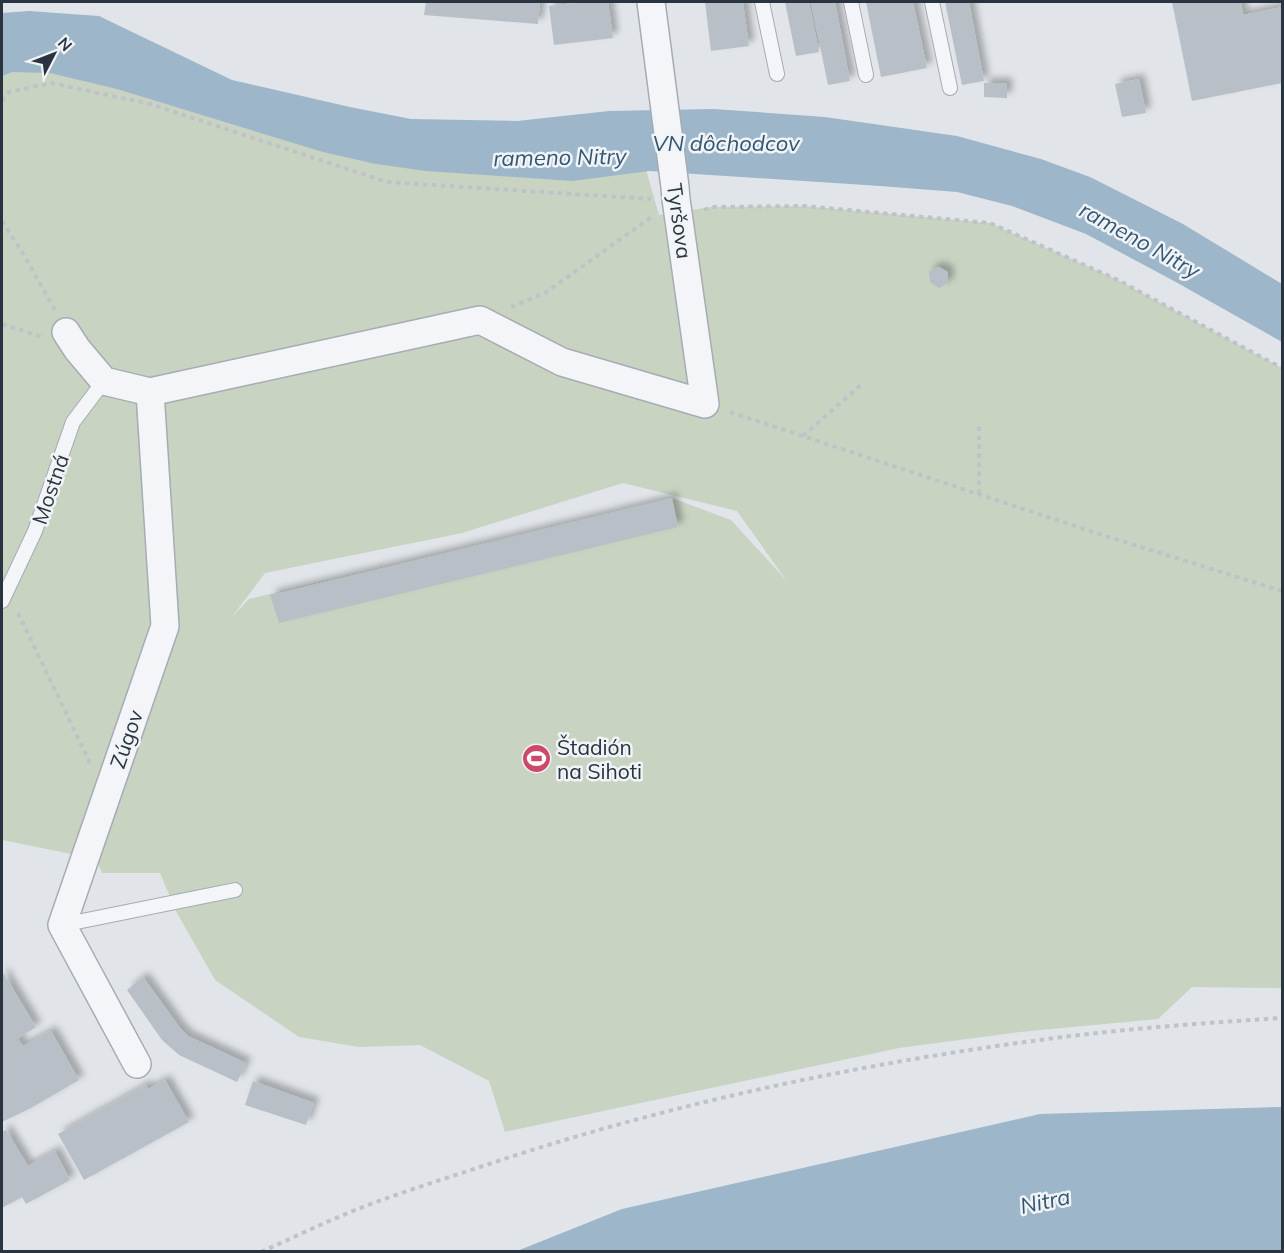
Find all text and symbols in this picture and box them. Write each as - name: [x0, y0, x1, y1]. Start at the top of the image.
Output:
- north arrow: [24, 24, 84, 84]
- text: N: [54, 33, 77, 55]
- water label: VN dôchodcov: [652, 129, 801, 157]
- water label: rameno Nitry: [493, 142, 628, 172]
- street label: Tyršova: [662, 182, 698, 260]
- water label: rameno Nitry: [1075, 195, 1206, 285]
- street label: Mostná: [26, 450, 74, 528]
- street label: Zúgov: [104, 706, 148, 772]
- place label: Štadión na Sihoti: [557, 734, 642, 784]
- sports icon: Štadión na Sihoti: [520, 743, 552, 775]
- water label: Nitra: [1017, 1182, 1073, 1220]

